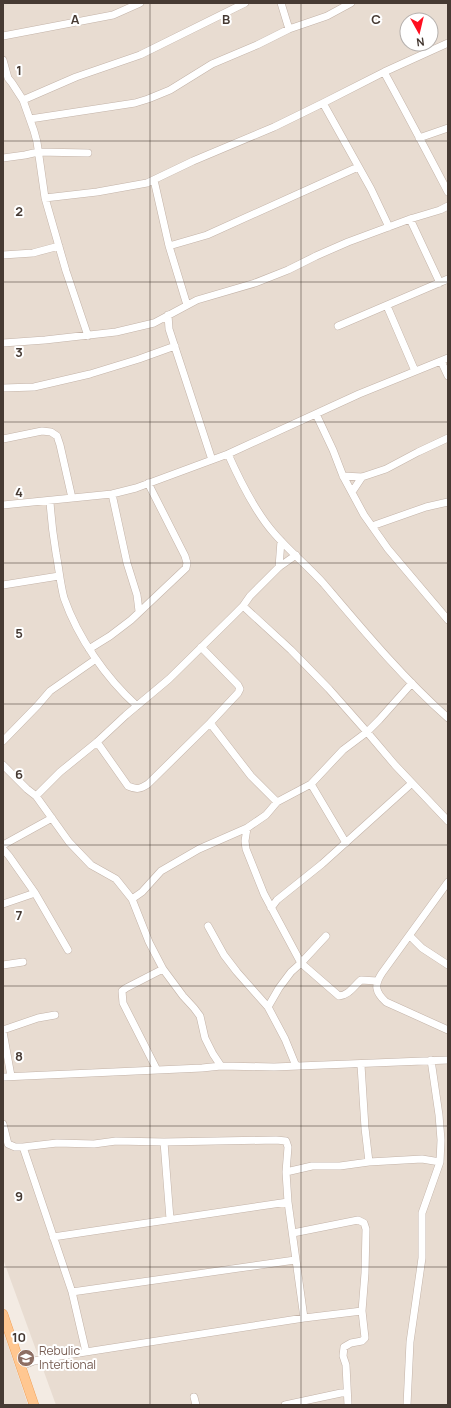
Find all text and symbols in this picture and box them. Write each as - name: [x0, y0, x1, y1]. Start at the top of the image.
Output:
- text: A: [71, 10, 80, 28]
- text: B: [222, 10, 230, 28]
- text: C: [371, 10, 381, 28]
- north arrow: [399, 12, 439, 52]
- text: N: [415, 34, 425, 50]
- text: 1: [16, 61, 22, 79]
- text: 2: [15, 202, 23, 220]
- text: 3: [15, 343, 23, 361]
- text: 4: [15, 483, 23, 501]
- text: 5: [15, 624, 23, 642]
- text: 6: [15, 765, 23, 783]
- text: 7: [16, 906, 23, 924]
- text: 8: [15, 1047, 23, 1065]
- text: 9: [15, 1187, 23, 1205]
- text: 10: [12, 1328, 26, 1346]
- place label: Rebulic Intertional: [39, 1342, 96, 1373]
- school or university icon: Rebulic Intertional: [16, 1348, 36, 1368]

